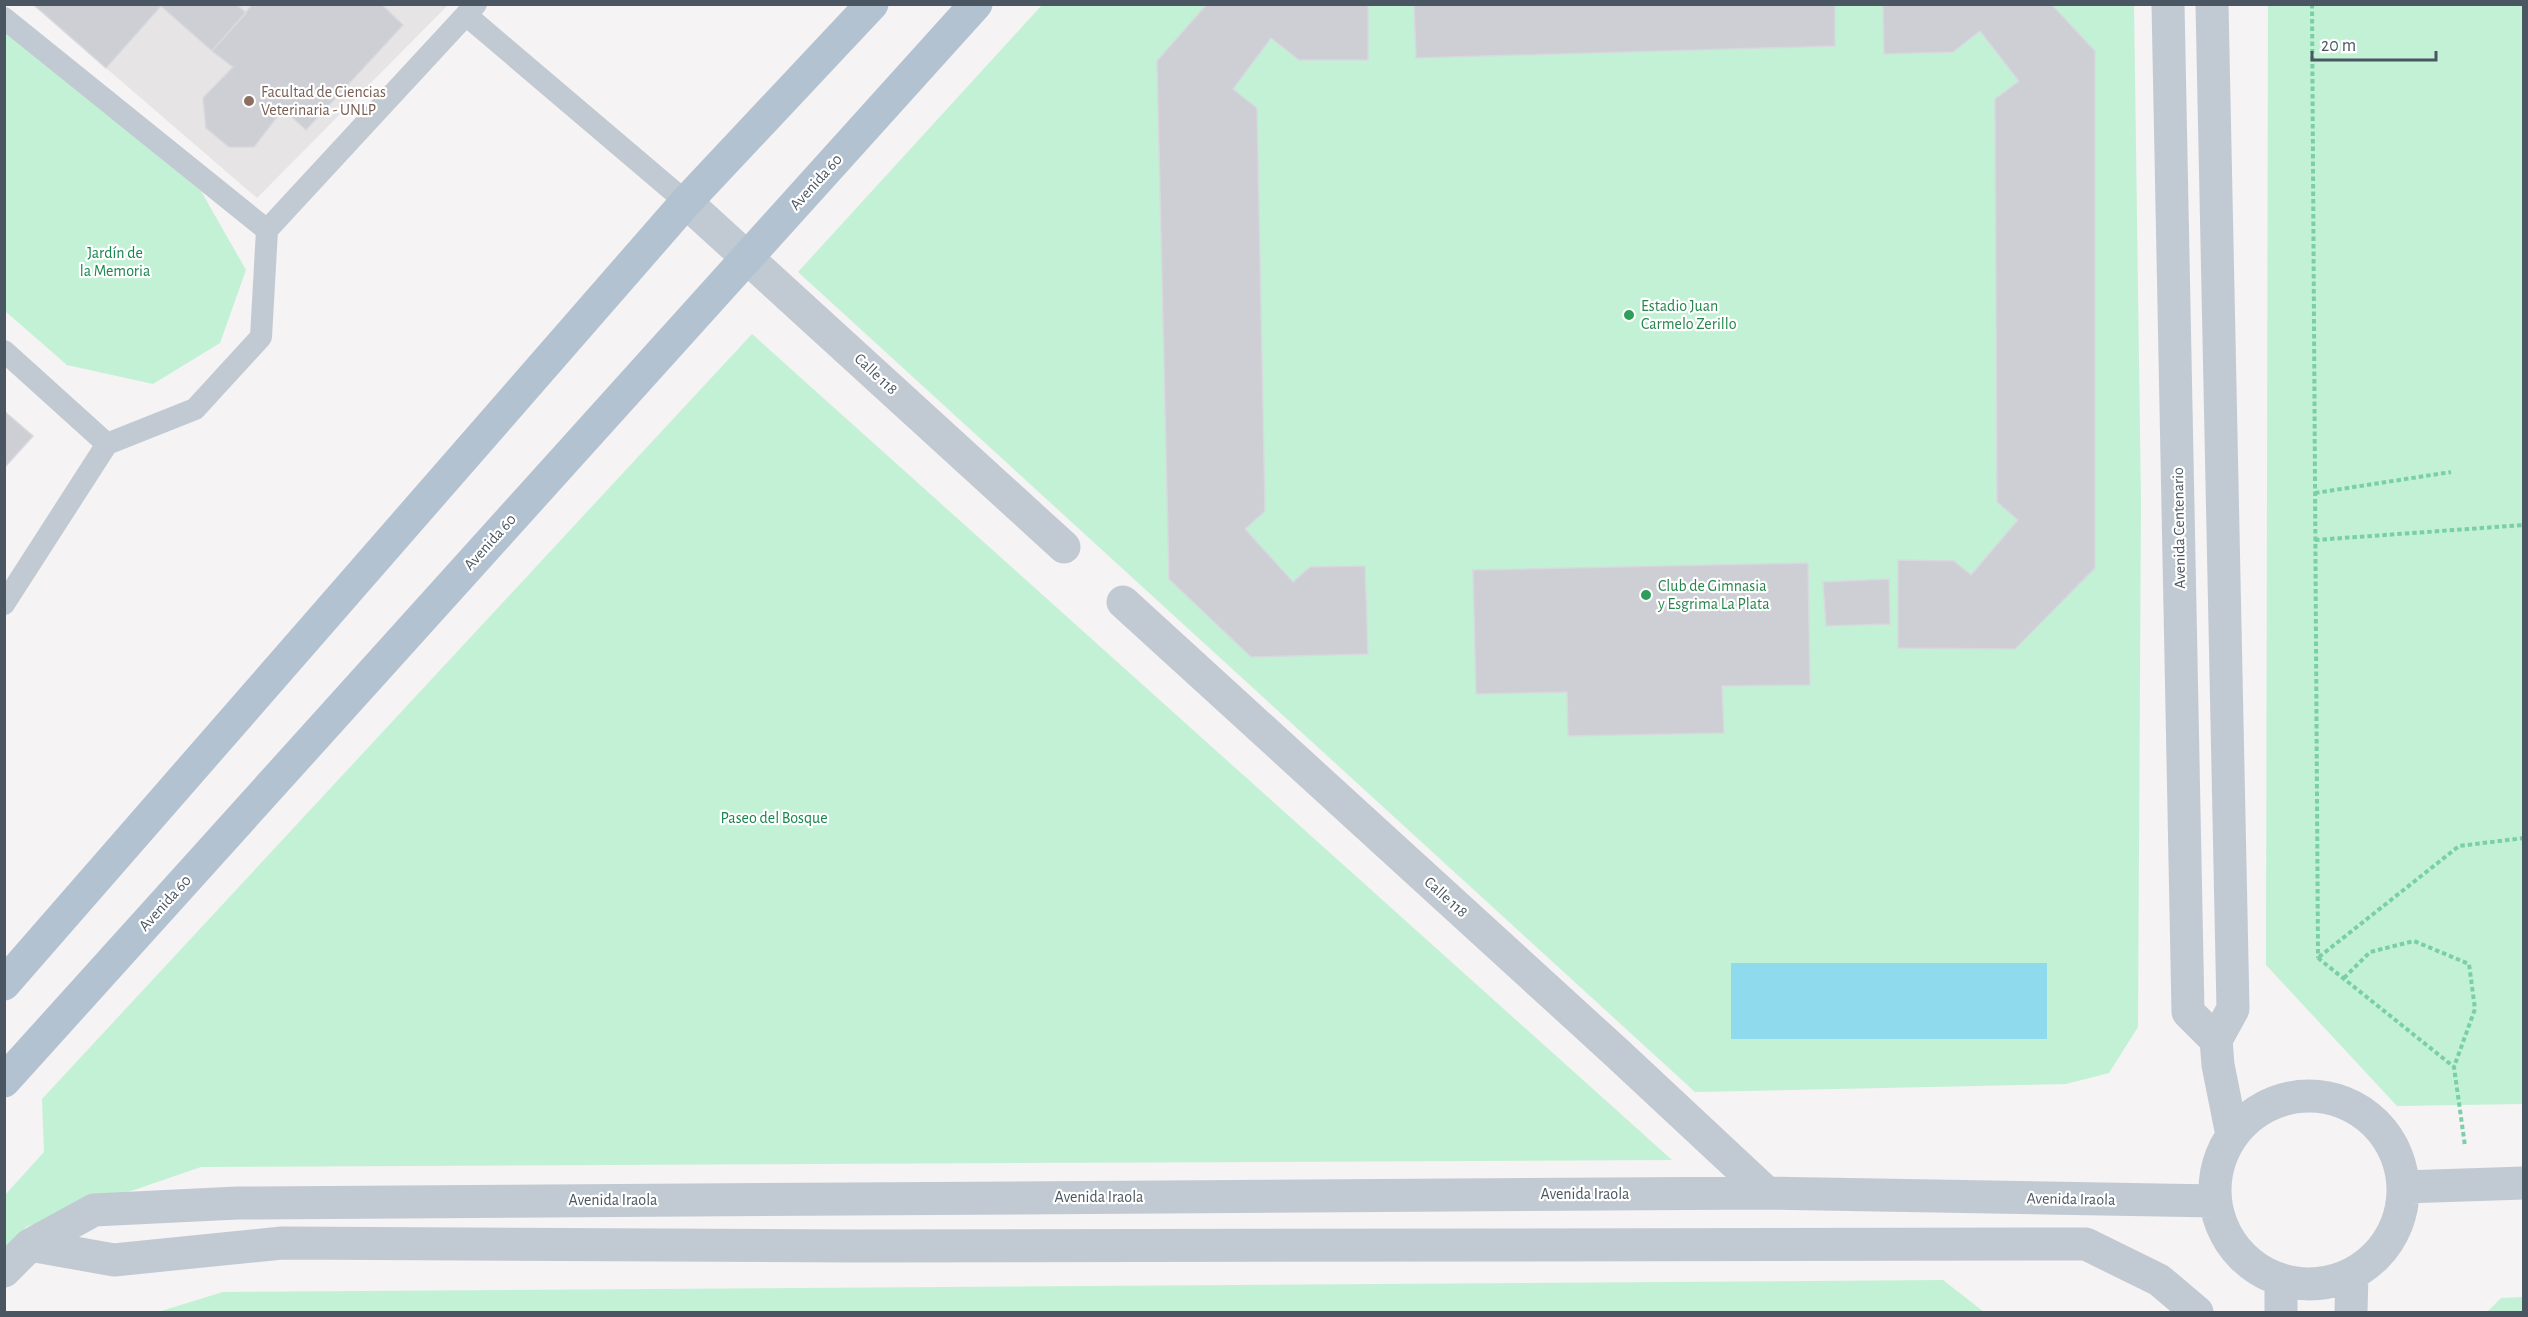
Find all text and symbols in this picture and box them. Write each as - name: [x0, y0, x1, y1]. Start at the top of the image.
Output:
- scale bar: [2312, 24, 2436, 62]
- text: 20 m: [2321, 37, 2356, 55]
- place label: Facultad de Ciencias Veterinaria - UNLP: [261, 84, 386, 118]
- marker: Facultad de Ciencias Veterinaria - UNLP: [242, 94, 256, 108]
- street label: Avenida 60: [787, 151, 845, 213]
- park label: Jardín de la Memoria: [80, 245, 150, 279]
- place label: Estadio Juan Carmelo Zerillo: [1641, 298, 1737, 332]
- marker: Estadio Juan Carmelo Zerillo: [1622, 308, 1636, 322]
- street label: Calle 118: [851, 350, 901, 398]
- street label: Avenida Centenario: [2170, 467, 2188, 589]
- street label: Avenida 60: [461, 511, 519, 573]
- place label: Club de Gimnasia y Esgrima La Plata: [1657, 578, 1770, 613]
- marker: Club de Gimnasia y Esgrima La Plata: [1639, 588, 1653, 602]
- park label: Paseo del Bosque: [720, 810, 828, 826]
- street label: Avenida 60: [136, 872, 194, 934]
- street label: Calle 118: [1421, 874, 1471, 920]
- street label: Avenida Iraola: [1540, 1186, 1630, 1202]
- street label: Avenida Iraola: [1054, 1189, 1144, 1205]
- street label: Avenida Iraola: [2026, 1190, 2116, 1208]
- street label: Avenida Iraola: [568, 1192, 658, 1208]

